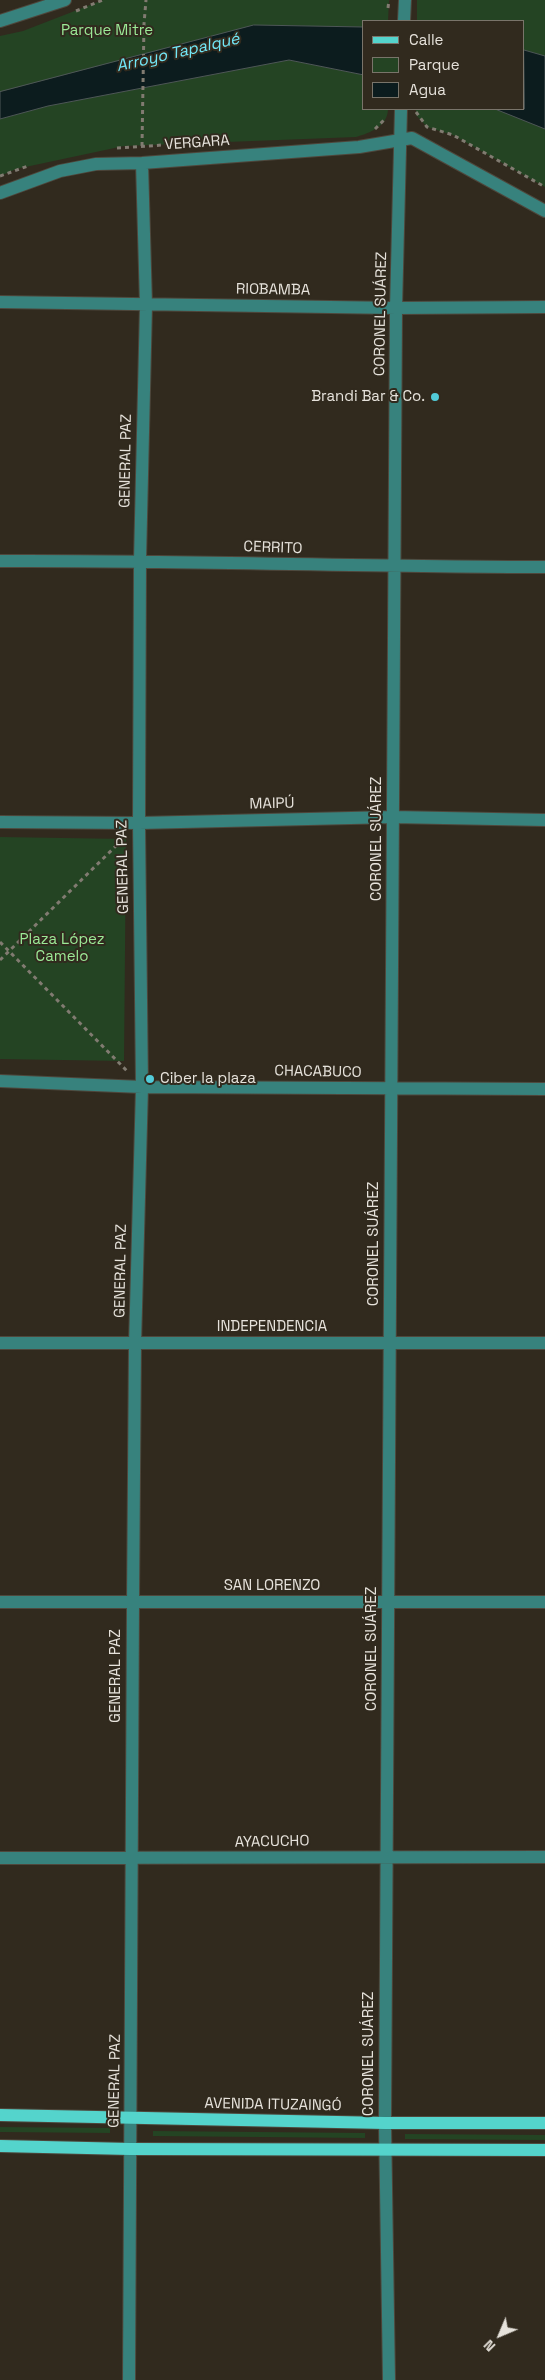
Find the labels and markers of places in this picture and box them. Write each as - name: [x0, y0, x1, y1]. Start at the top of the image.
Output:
- place label: Brandi Bar & Co.: [311, 388, 425, 406]
- marker: Brandi Bar & Co.: [429, 391, 441, 403]
- place label: Ciber la plaza: [160, 1070, 256, 1088]
- marker: Ciber la plaza: [144, 1073, 156, 1085]

